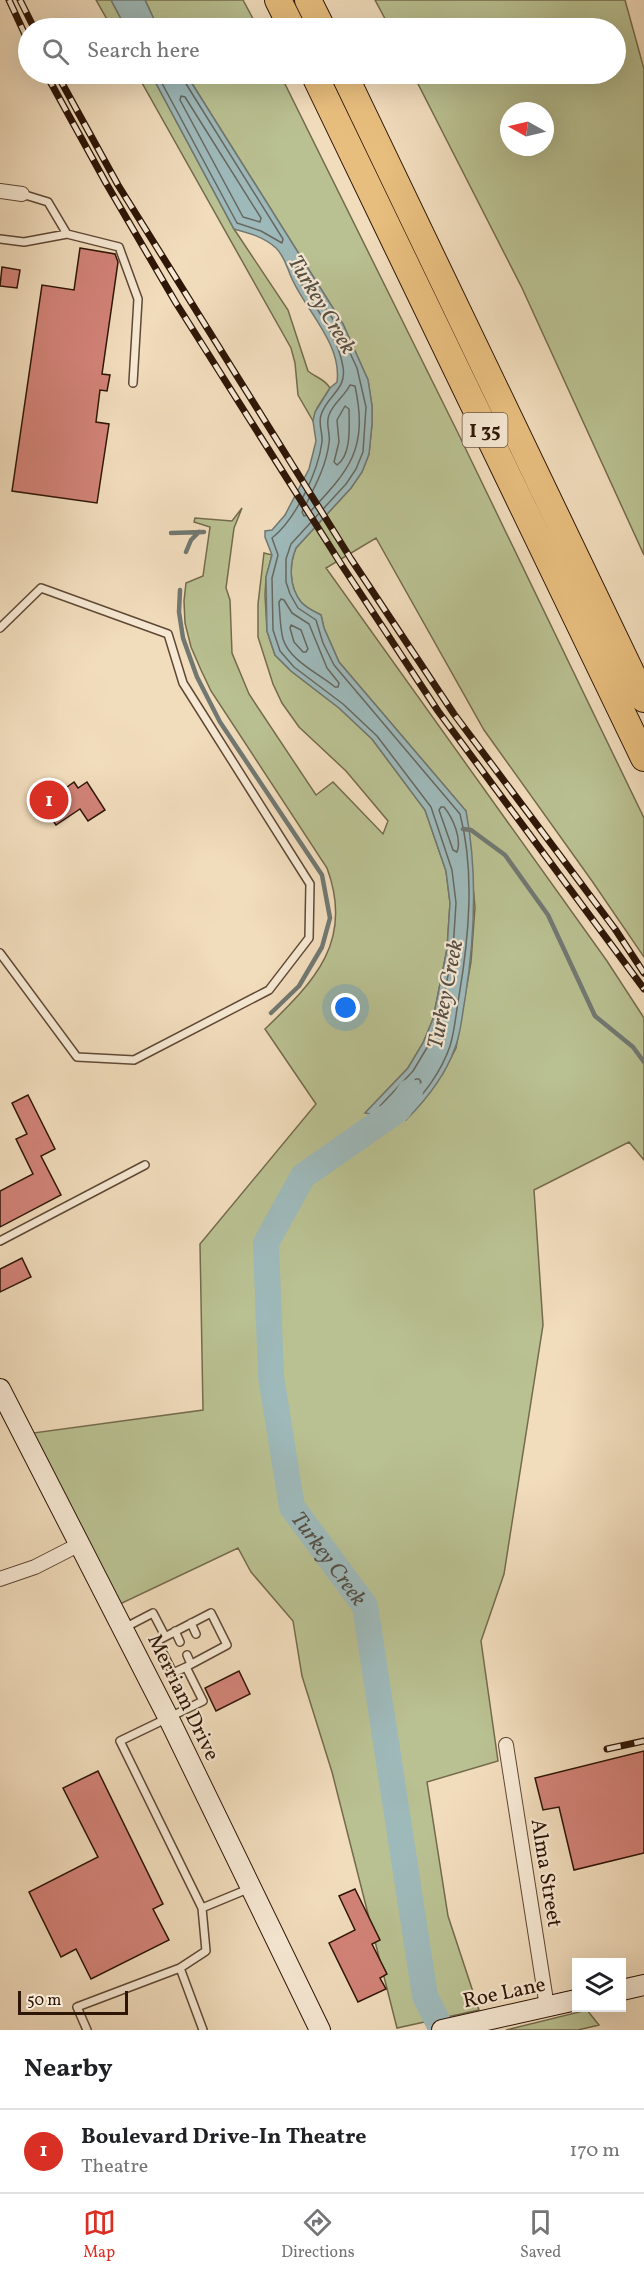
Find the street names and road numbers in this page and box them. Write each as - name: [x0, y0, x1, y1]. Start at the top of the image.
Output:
- road number: I 35: [462, 413, 508, 447]
- street label: Merriam Drive: [139, 1629, 226, 1766]
- street label: Alma Street: [523, 1817, 568, 1930]
- street label: Roe Lane: [460, 1971, 548, 2016]

